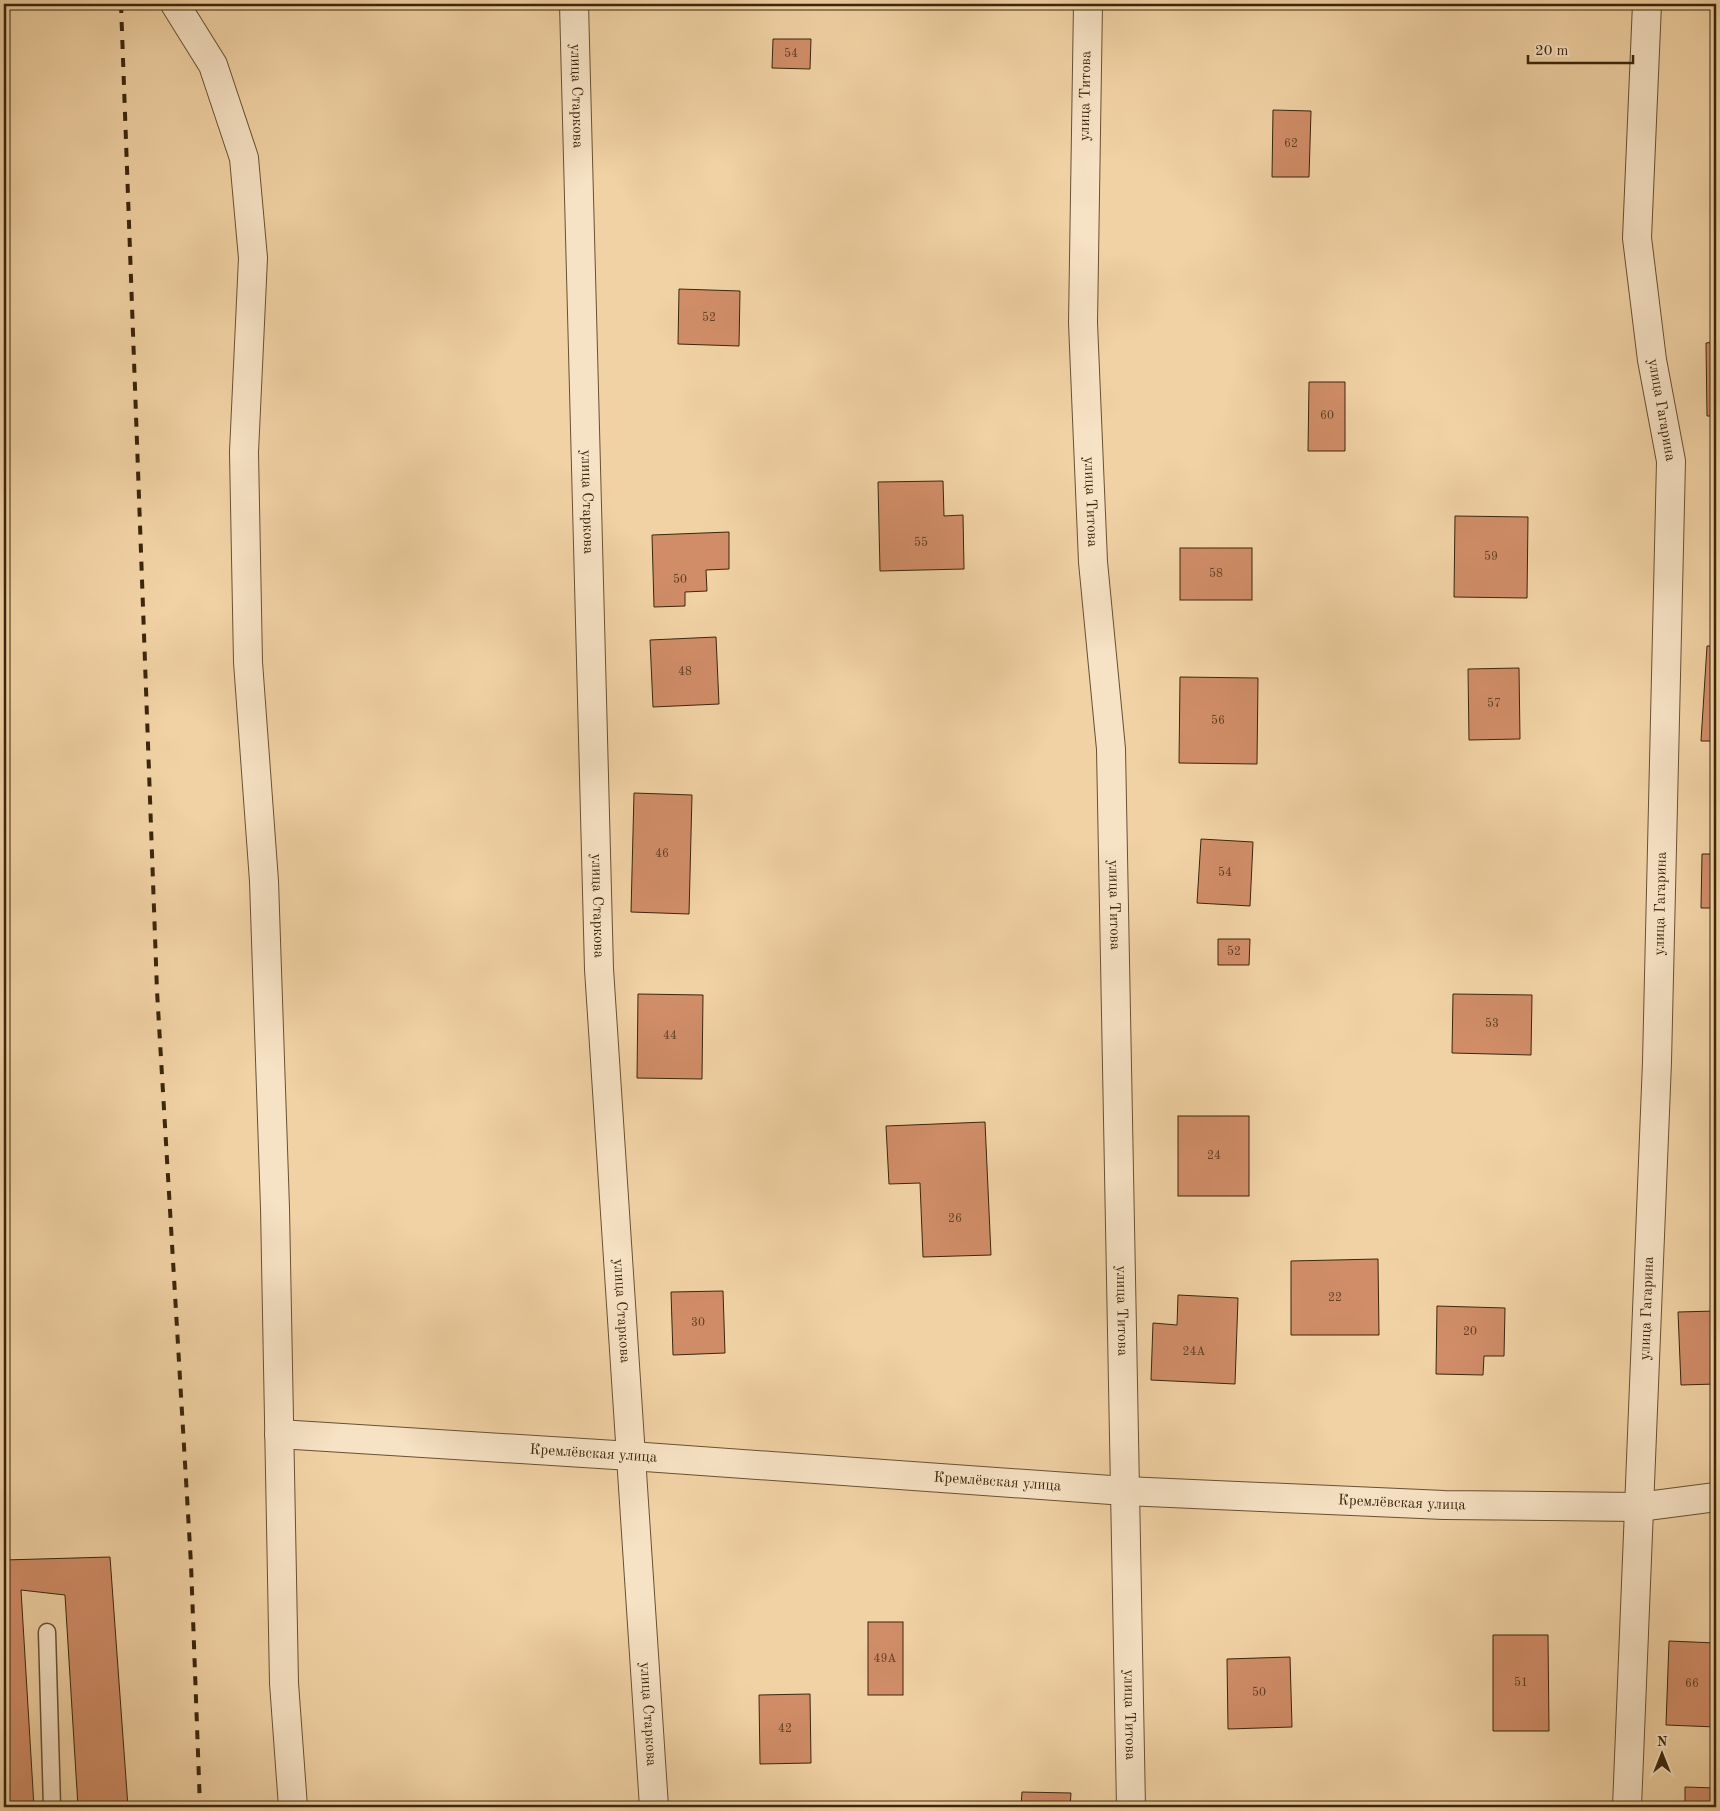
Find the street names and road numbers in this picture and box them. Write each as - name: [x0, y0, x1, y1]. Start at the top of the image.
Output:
- street label: улица Старкова: [568, 43, 585, 149]
- street label: улица Титова: [1078, 50, 1094, 141]
- street label: улица Гагарина: [1645, 358, 1678, 463]
- street label: улица Старкова: [578, 449, 596, 555]
- street label: улица Титова: [1081, 456, 1100, 548]
- street label: улица Гагарина: [1652, 851, 1669, 956]
- street label: улица Старкова: [589, 853, 606, 959]
- street label: улица Титова: [1106, 859, 1122, 951]
- street label: улица Гагарина: [1637, 1256, 1657, 1361]
- street label: улица Старкова: [611, 1258, 632, 1364]
- street label: улица Титова: [1113, 1265, 1130, 1357]
- street label: Кремлёвская улица: [529, 1442, 658, 1465]
- street label: Кремлёвская улица: [933, 1470, 1062, 1494]
- street label: Кремлёвская улица: [1338, 1493, 1466, 1513]
- street label: улица Старкова: [637, 1661, 659, 1767]
- street label: улица Титова: [1121, 1669, 1138, 1761]

